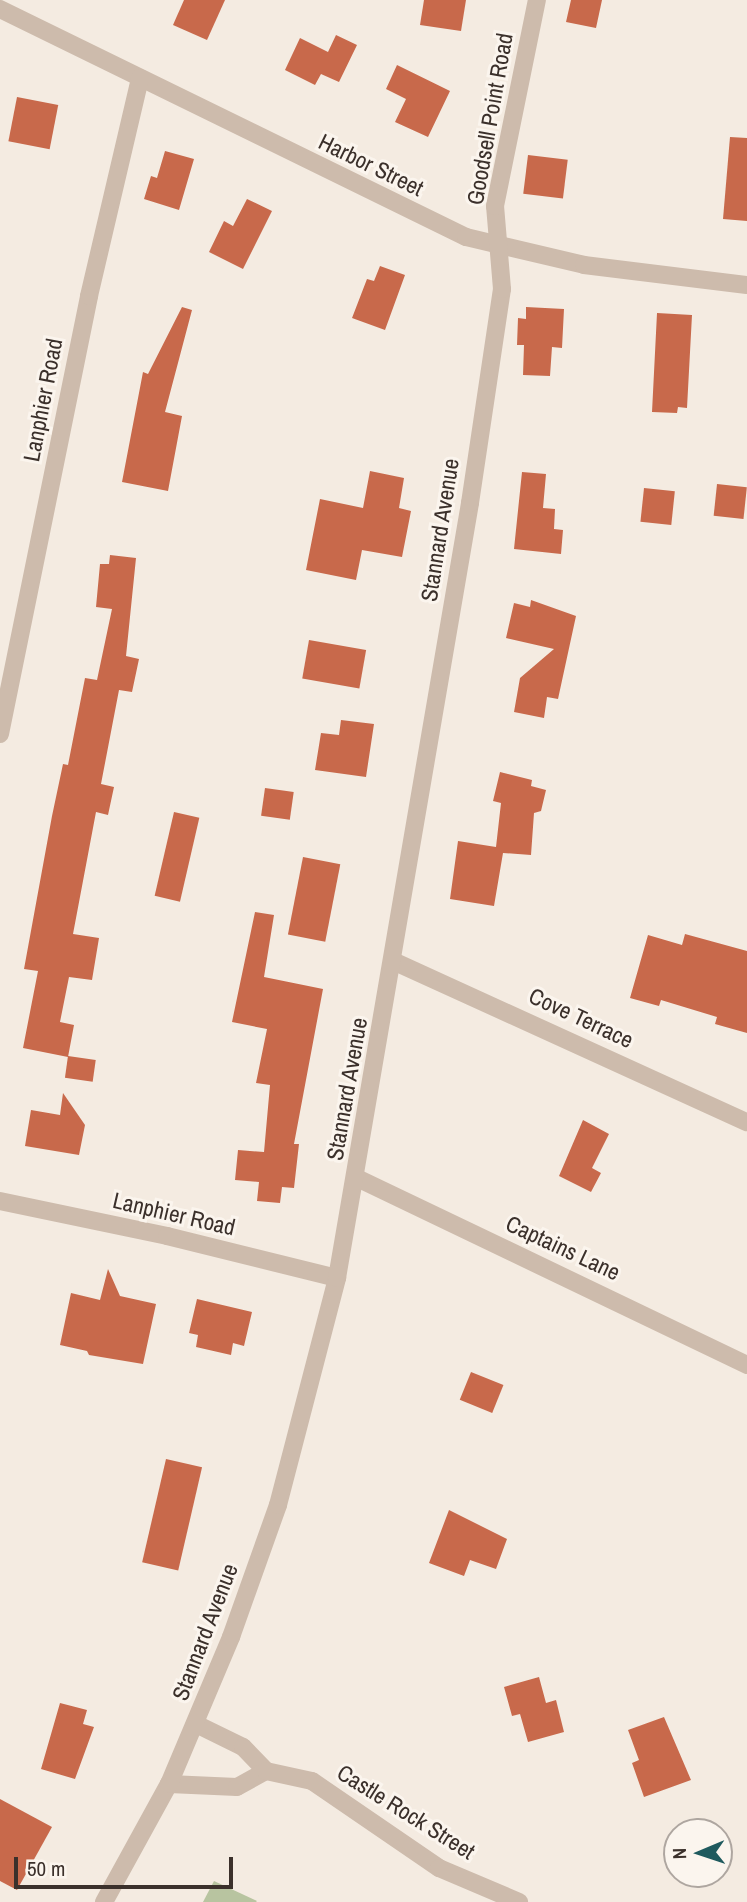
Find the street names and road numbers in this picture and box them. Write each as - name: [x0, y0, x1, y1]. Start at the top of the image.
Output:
- street label: Goodsell Point Road: [461, 31, 519, 207]
- street label: Harbor Street: [314, 128, 428, 202]
- street label: Lanphier Road: [18, 336, 68, 464]
- street label: Stannard Avenue: [415, 456, 465, 604]
- street label: Cove Terrace: [524, 982, 638, 1054]
- street label: Stannard Avenue: [321, 1015, 373, 1163]
- street label: Lanphier Road: [110, 1187, 238, 1241]
- street label: Captains Lane: [502, 1210, 624, 1286]
- street label: Stannard Avenue: [166, 1559, 244, 1705]
- street label: Castle Rock Street: [332, 1759, 480, 1865]

